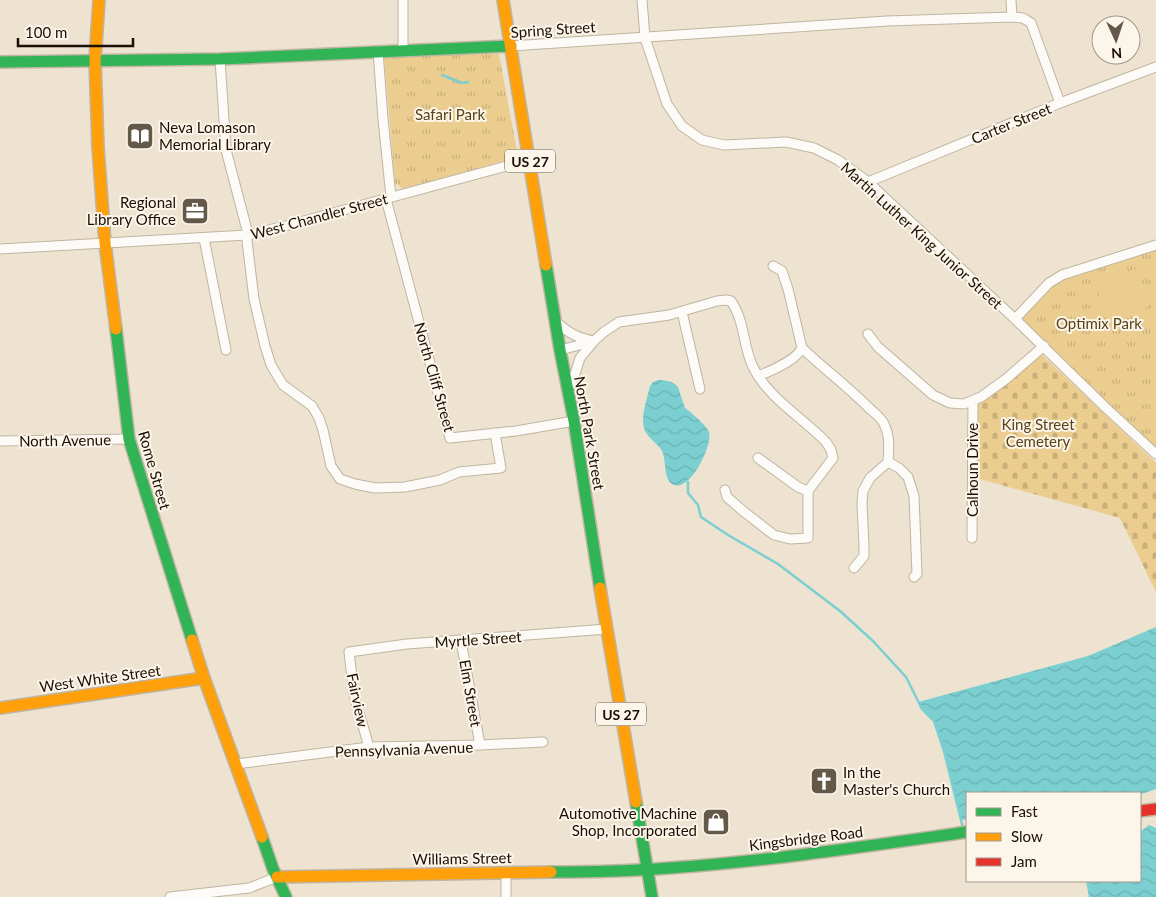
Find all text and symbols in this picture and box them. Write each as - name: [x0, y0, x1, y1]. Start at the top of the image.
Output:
- scale bar: [18, 15, 132, 47]
- north arrow: [1091, 15, 1141, 65]
- street label: Spring Street: [510, 17, 597, 41]
- text: 100 m: [25, 23, 67, 41]
- text: N: [1111, 45, 1123, 62]
- street label: Carter Street: [968, 99, 1054, 147]
- park label: Safari Park: [415, 105, 485, 123]
- place label: Neva Lomason Memorial Library: [159, 118, 271, 153]
- library icon: Neva Lomason Memorial Library: [125, 121, 155, 151]
- road number: US 27: [505, 150, 555, 172]
- street label: Martin Luther King Junior Street: [838, 158, 1007, 313]
- street label: West Chandler Street: [249, 189, 390, 243]
- place label: Regional Library Office: [87, 193, 176, 228]
- office icon: Regional Library Office: [180, 196, 210, 226]
- park label: Optimix Park: [1056, 314, 1142, 332]
- street label: North Cliff Street: [411, 320, 459, 434]
- street label: North Park Street: [571, 375, 609, 492]
- park label: King Street Cemetery: [1001, 415, 1075, 450]
- street label: Calhoun Drive: [963, 423, 981, 517]
- street label: Rome Street: [135, 429, 175, 512]
- street label: North Avenue: [19, 430, 111, 450]
- street label: Myrtle Street: [434, 627, 523, 651]
- street label: Elm Street: [456, 658, 486, 729]
- street label: West White Street: [38, 661, 162, 695]
- street label: Fairview: [343, 671, 373, 729]
- road number: US 27: [596, 702, 646, 726]
- street label: Pennsylvania Avenue: [335, 738, 474, 760]
- place label: In the Master's Church: [843, 763, 950, 798]
- church icon: In the Master's Church: [809, 766, 839, 796]
- legend: [966, 792, 1141, 882]
- text: Fast: [1011, 802, 1038, 820]
- place label: Automotive Machine Shop, Incorporated: [559, 804, 697, 839]
- shop icon: Automotive Machine Shop, Incorporated: [701, 807, 731, 837]
- street label: Kingsbridge Road: [748, 822, 864, 854]
- text: Slow: [1011, 827, 1043, 845]
- street label: Williams Street: [412, 848, 512, 868]
- text: Jam: [1011, 852, 1037, 870]

